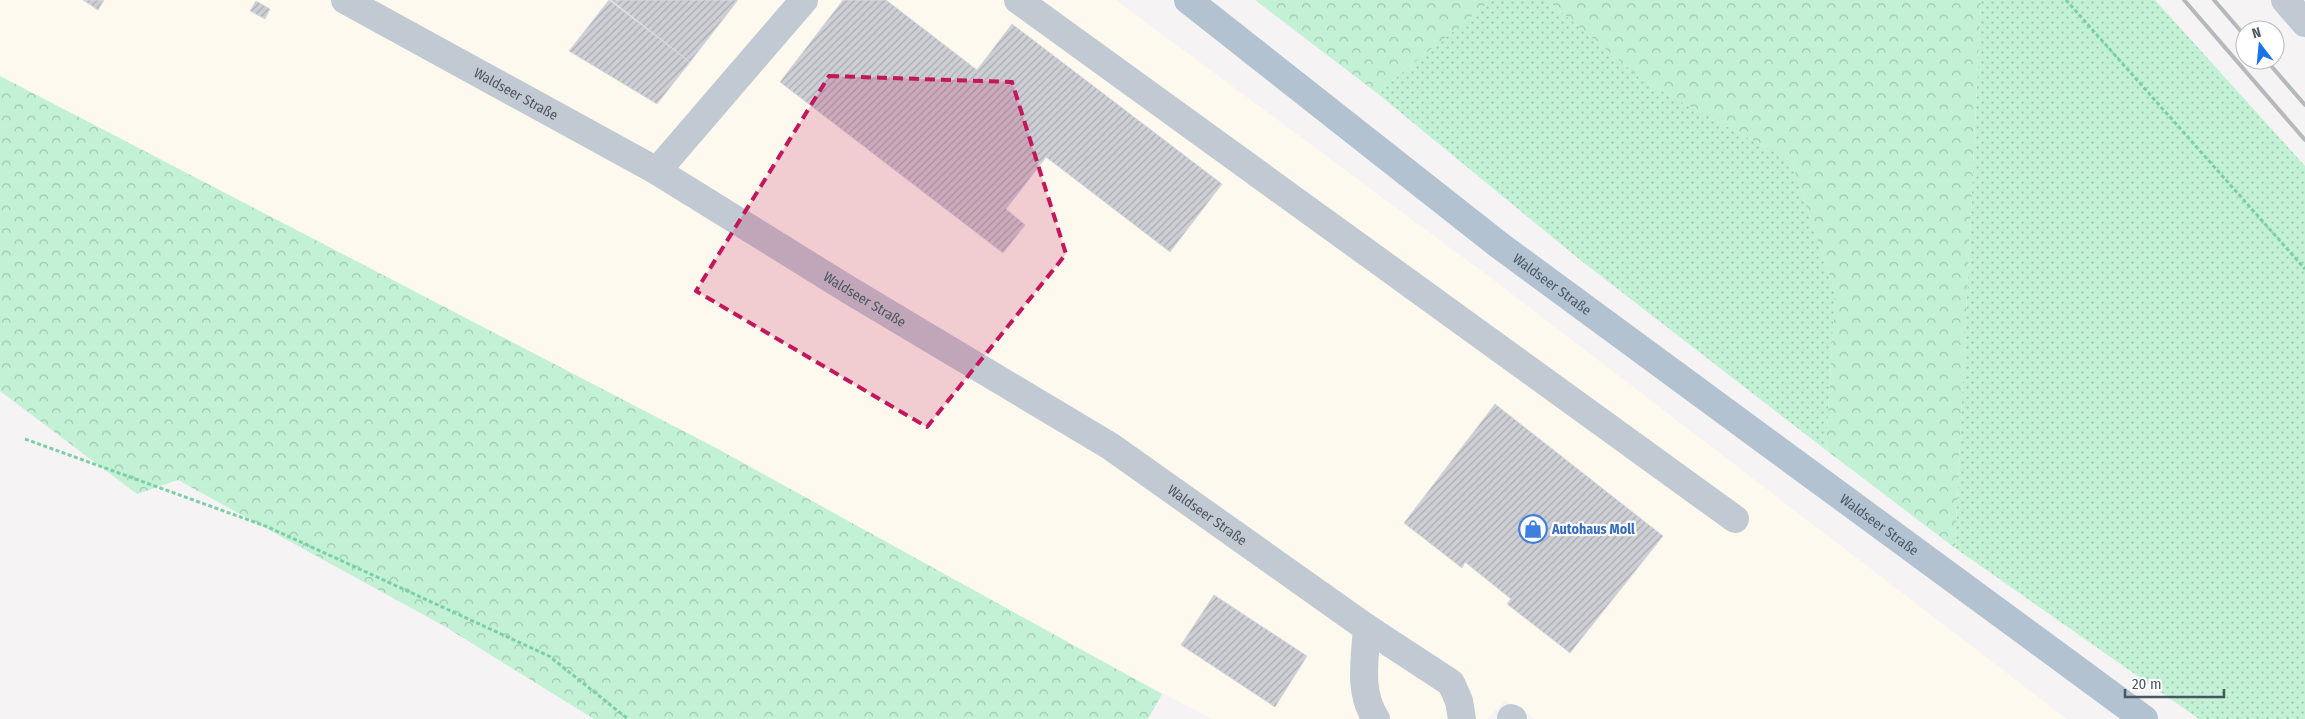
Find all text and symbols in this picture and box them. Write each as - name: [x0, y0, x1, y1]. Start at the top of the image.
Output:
- north arrow: [2235, 20, 2285, 70]
- text: N: [2250, 24, 2263, 42]
- street label: Waldseer Straße: [471, 64, 561, 124]
- street label: Waldseer Straße: [1509, 250, 1595, 319]
- street label: Waldseer Straße: [820, 268, 909, 331]
- street label: Waldseer Straße: [1164, 481, 1250, 549]
- street label: Waldseer Straße: [1837, 490, 1922, 559]
- shop icon: Autohaus Moll: [1518, 514, 1548, 544]
- place label: Autohaus Moll: [1551, 521, 1635, 538]
- scale bar: [2125, 666, 2224, 698]
- text: 20 m: [2132, 675, 2162, 693]

